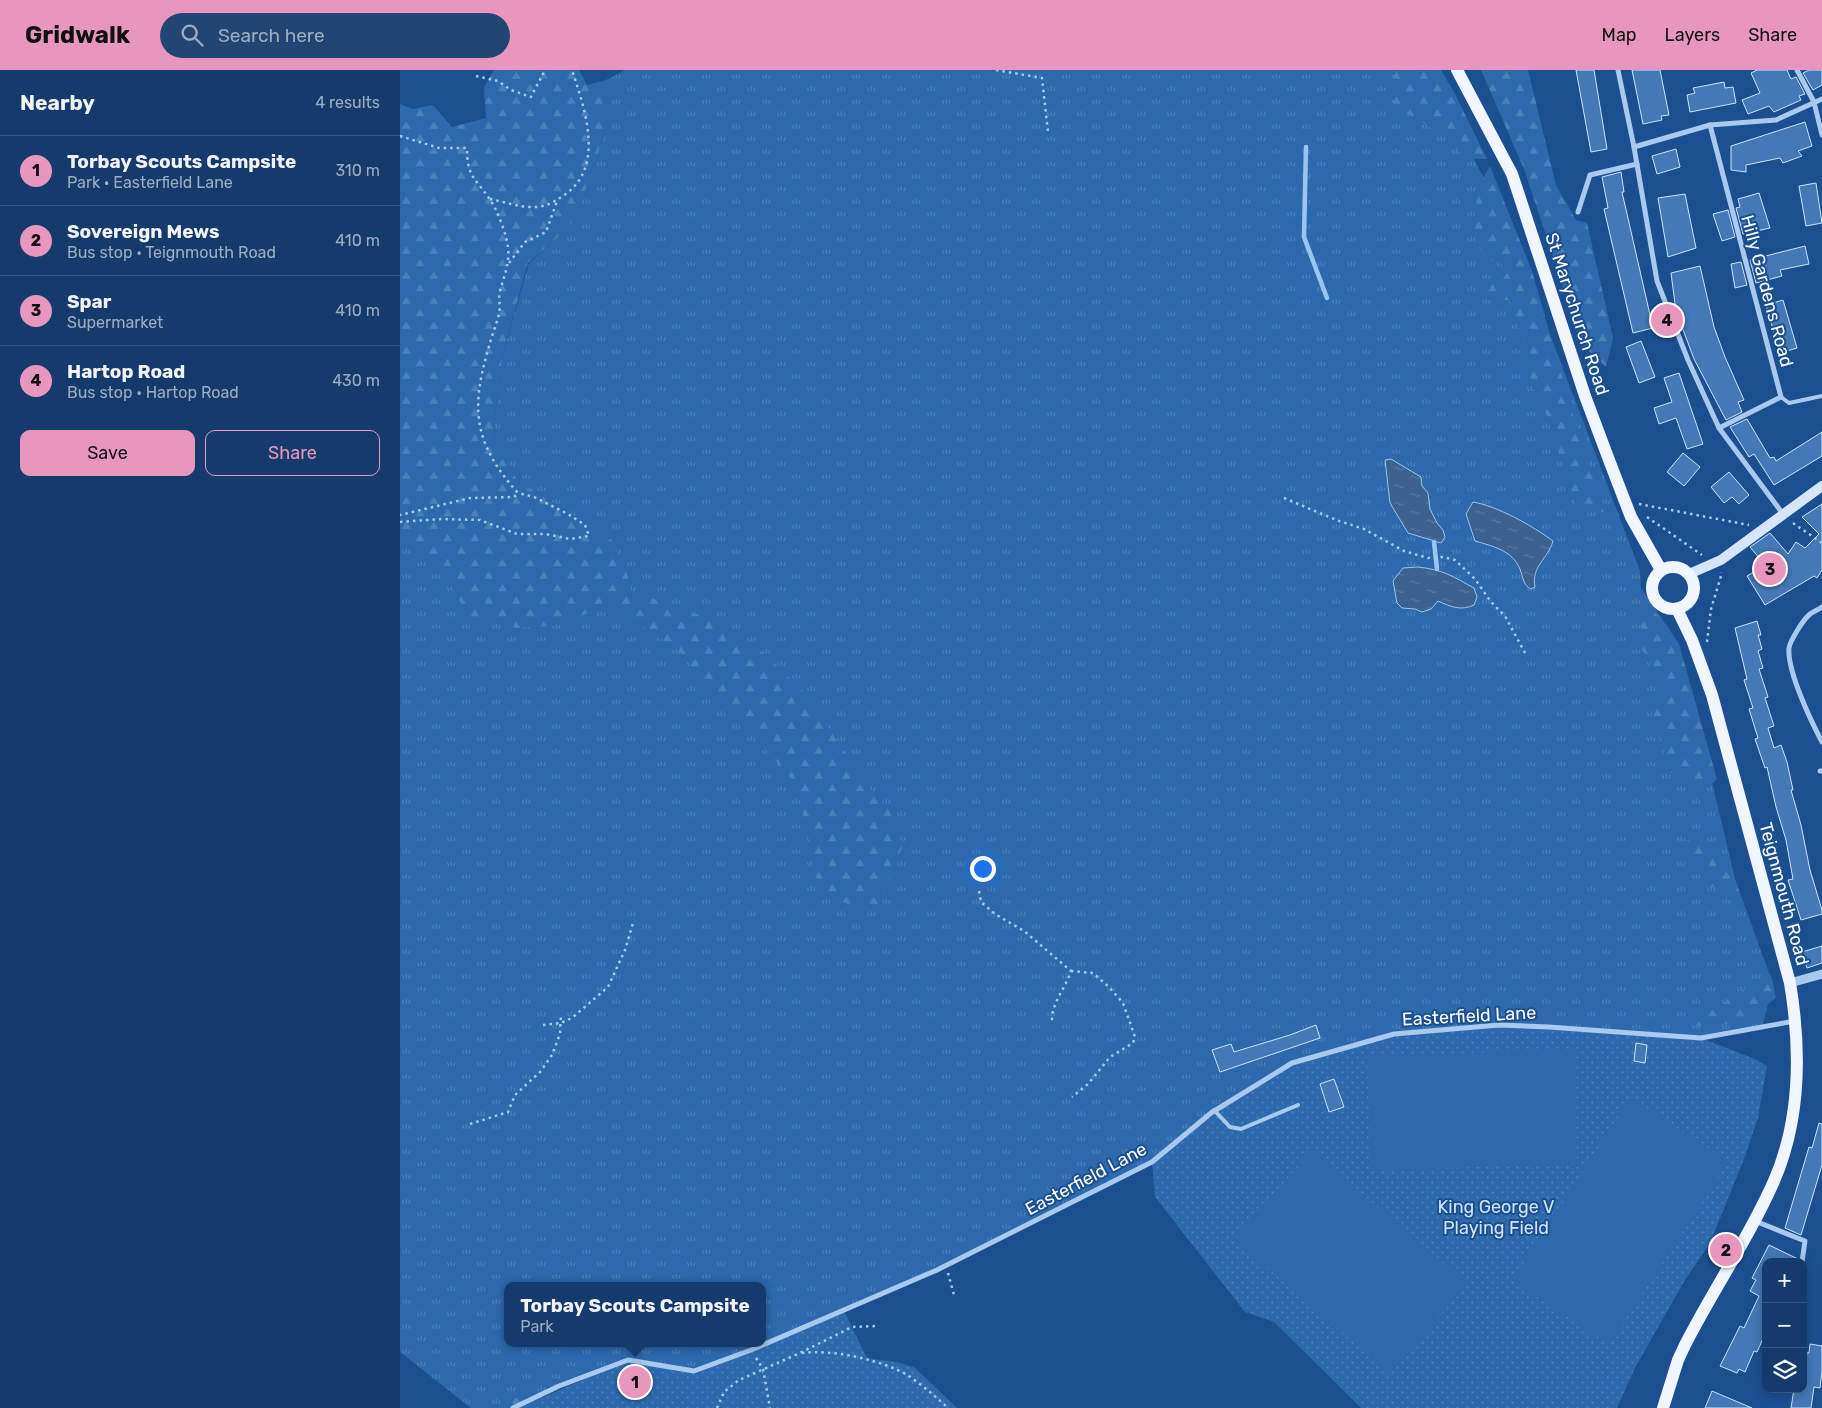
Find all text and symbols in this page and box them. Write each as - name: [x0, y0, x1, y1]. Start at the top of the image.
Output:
- search box: [160, 13, 510, 58]
- text: Gridwalk: [25, 21, 130, 49]
- icon: search: [178, 21, 206, 49]
- text: Search here: [218, 24, 325, 47]
- text: Map: [1602, 24, 1637, 46]
- text: Layers: [1665, 24, 1720, 46]
- text: Share: [1748, 24, 1797, 46]
- text: Nearby: [20, 90, 95, 115]
- text: 4 results: [315, 93, 380, 112]
- text: Torbay Scouts Campsite: [67, 150, 296, 173]
- text: 1: [32, 161, 40, 180]
- text: 310 m: [336, 161, 380, 180]
- text: Park · Easterfield Lane: [67, 173, 233, 192]
- street label: Hilly Gardens Road: [1736, 213, 1798, 369]
- text: Sovereign Mews: [67, 220, 220, 243]
- street label: St Marychurch Road: [1540, 230, 1614, 398]
- text: 2: [31, 231, 41, 250]
- text: 410 m: [335, 231, 380, 250]
- text: Bus stop · Teignmouth Road: [67, 243, 276, 262]
- text: Spar: [67, 290, 111, 313]
- text: 3: [31, 301, 41, 320]
- text: 410 m: [335, 301, 380, 320]
- pin: 4: [1651, 301, 1683, 339]
- text: Supermarket: [67, 313, 163, 332]
- text: Hartop Road: [67, 360, 185, 383]
- text: 4: [31, 371, 41, 390]
- text: 430 m: [332, 371, 380, 390]
- text: Bus stop · Hartop Road: [67, 383, 239, 402]
- button: Save: [20, 430, 195, 476]
- button: Share: [205, 430, 380, 476]
- pin: 3: [1754, 550, 1786, 588]
- street label: Teignmouth Road: [1754, 820, 1814, 968]
- your location: [970, 856, 996, 882]
- street label: Easterfield Lane: [1401, 1001, 1537, 1031]
- street label: Easterfield Lane: [1021, 1138, 1151, 1220]
- park label: King George V Playing Field: [1437, 1196, 1555, 1239]
- pin: 2: [1710, 1231, 1742, 1269]
- map controls: [1762, 1258, 1807, 1393]
- button: +: [1762, 1258, 1807, 1303]
- popup: [504, 1282, 766, 1347]
- text: Torbay Scouts Campsite: [520, 1294, 750, 1317]
- button: −: [1762, 1303, 1807, 1348]
- text: Park: [520, 1317, 554, 1336]
- button: layers: [1762, 1348, 1807, 1393]
- pin: 1: [619, 1363, 651, 1401]

